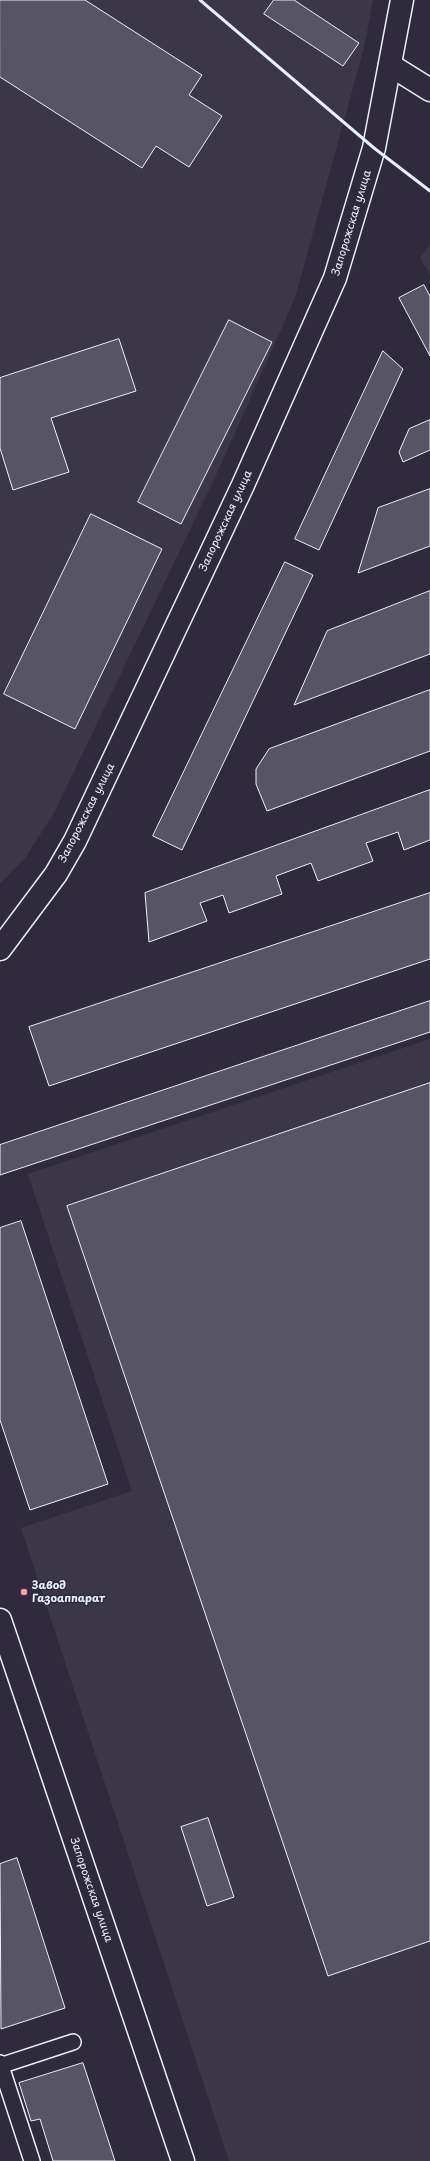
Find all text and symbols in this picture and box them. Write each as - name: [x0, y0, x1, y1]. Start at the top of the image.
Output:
- street label: Запорожская улица: [330, 169, 374, 277]
- street label: Запорожская улица: [197, 468, 255, 574]
- street label: Запорожская улица: [56, 761, 118, 865]
- place label: Завод Газоаппарат: [32, 1579, 105, 1605]
- marker: Завод Газоаппарат: [19, 1587, 29, 1597]
- street label: Запорожская улица: [67, 1836, 115, 1944]

